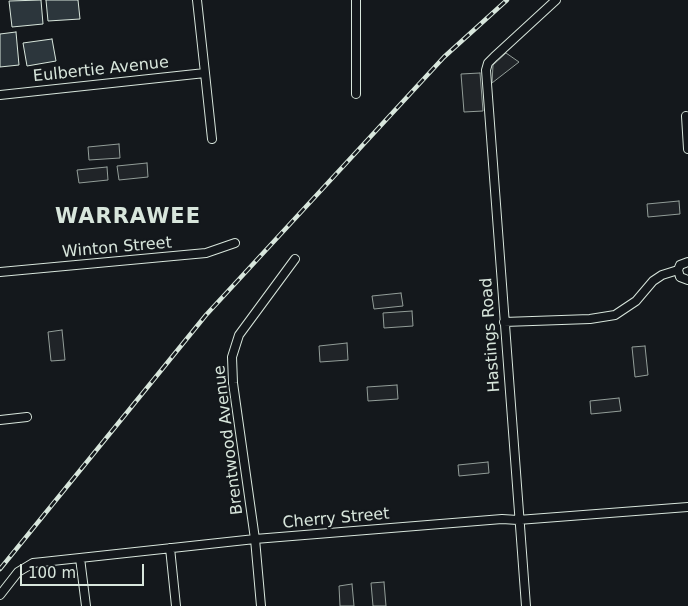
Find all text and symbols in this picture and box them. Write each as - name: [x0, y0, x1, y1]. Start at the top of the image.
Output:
- street label: Eulbertie Avenue: [32, 53, 170, 87]
- district label: WARRAWEE: [54, 205, 202, 231]
- street label: Winton Street: [61, 234, 173, 262]
- street label: Hastings Road: [477, 277, 505, 393]
- street label: Brentwood Avenue: [210, 364, 248, 516]
- street label: Cherry Street: [282, 505, 390, 533]
- scale bar: [22, 554, 146, 586]
- text: 100 m: [28, 564, 76, 582]

